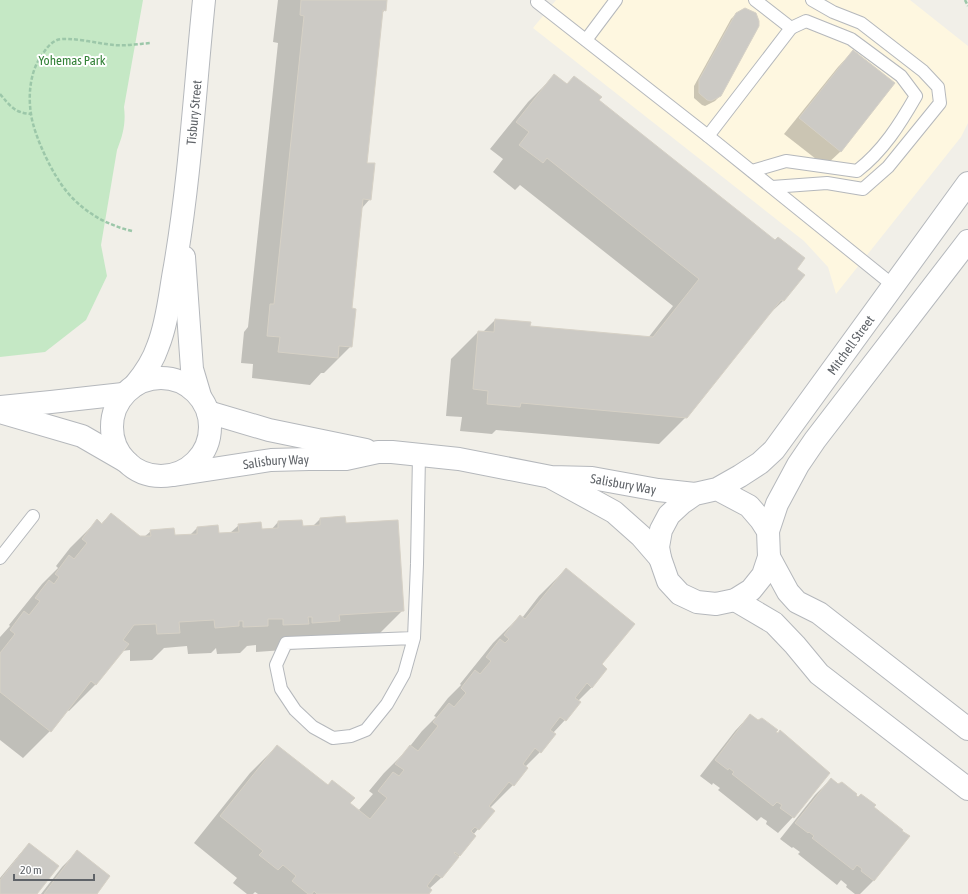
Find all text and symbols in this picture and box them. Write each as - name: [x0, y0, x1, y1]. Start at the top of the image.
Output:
- park label: Yohemas Park: [39, 53, 106, 68]
- street label: Tisbury Street: [183, 79, 204, 146]
- street label: Mitchell Street: [824, 312, 877, 377]
- street label: Salisbury Way: [242, 451, 310, 472]
- street label: Salisbury Way: [589, 470, 658, 497]
- scale bar: [14, 856, 94, 882]
- text: 20 m: [20, 863, 42, 877]

